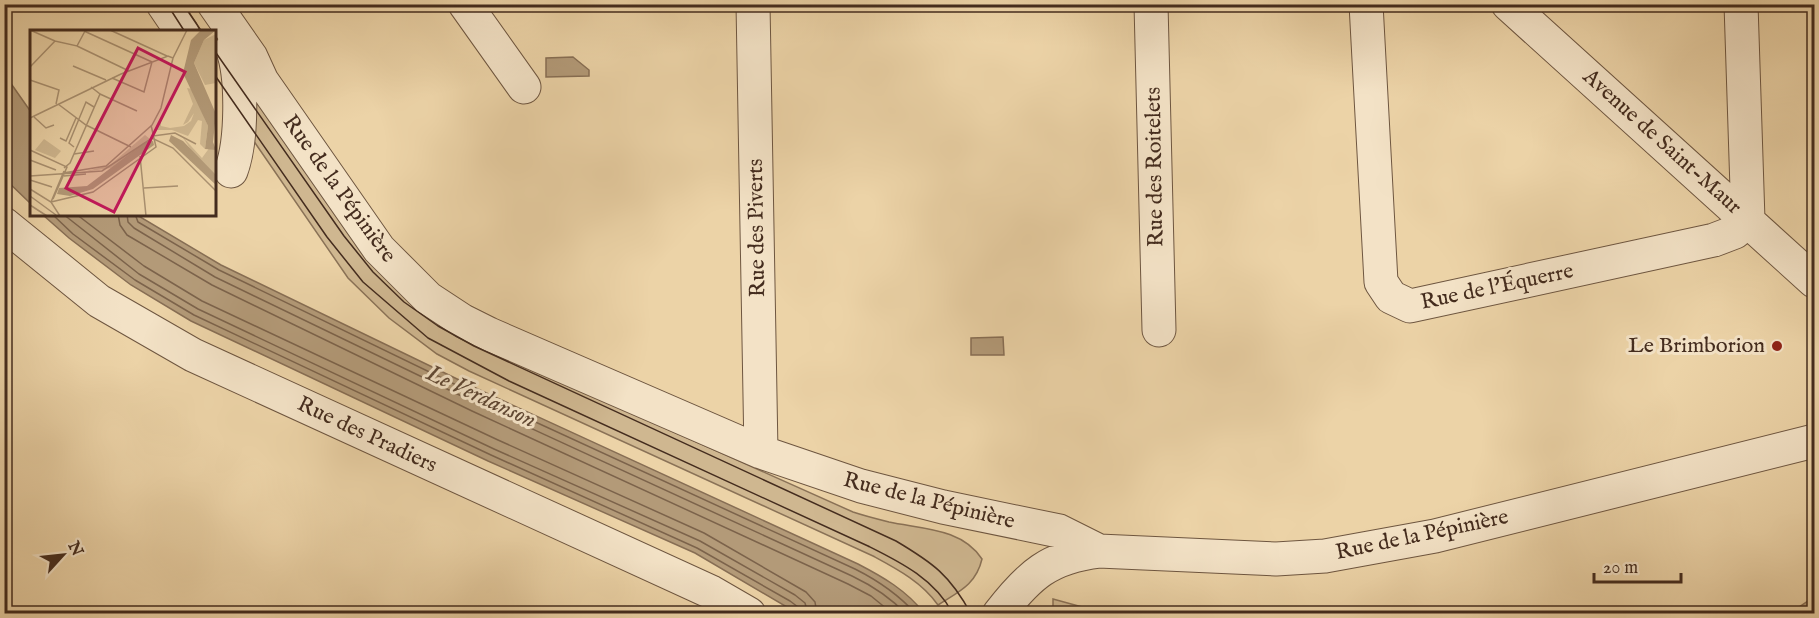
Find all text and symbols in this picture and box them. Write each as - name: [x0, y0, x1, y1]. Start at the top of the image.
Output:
- inset map: [30, 30, 216, 216]
- street label: Avenue de Saint-Maur: [1576, 63, 1747, 221]
- street label: Rue des Roitelets: [1140, 87, 1170, 247]
- street label: Rue de la Pépinière: [276, 110, 402, 268]
- street label: Rue des Piverts: [742, 158, 772, 298]
- street label: Rue de l'Équerre: [1418, 257, 1576, 317]
- place label: Le Brimborion: [1628, 332, 1765, 360]
- marker: Le Brimborion: [1770, 339, 1784, 353]
- water label: Le Verdanson: [420, 358, 541, 436]
- street label: Rue des Pradiers: [293, 390, 441, 480]
- street label: Rue de la Pépinière: [840, 466, 1018, 536]
- street label: Rue de la Pépinière: [1333, 503, 1511, 567]
- north arrow: [33, 525, 93, 585]
- text: N: [62, 537, 87, 560]
- scale bar: [1594, 546, 1681, 584]
- text: 20 m: [1603, 557, 1638, 580]

